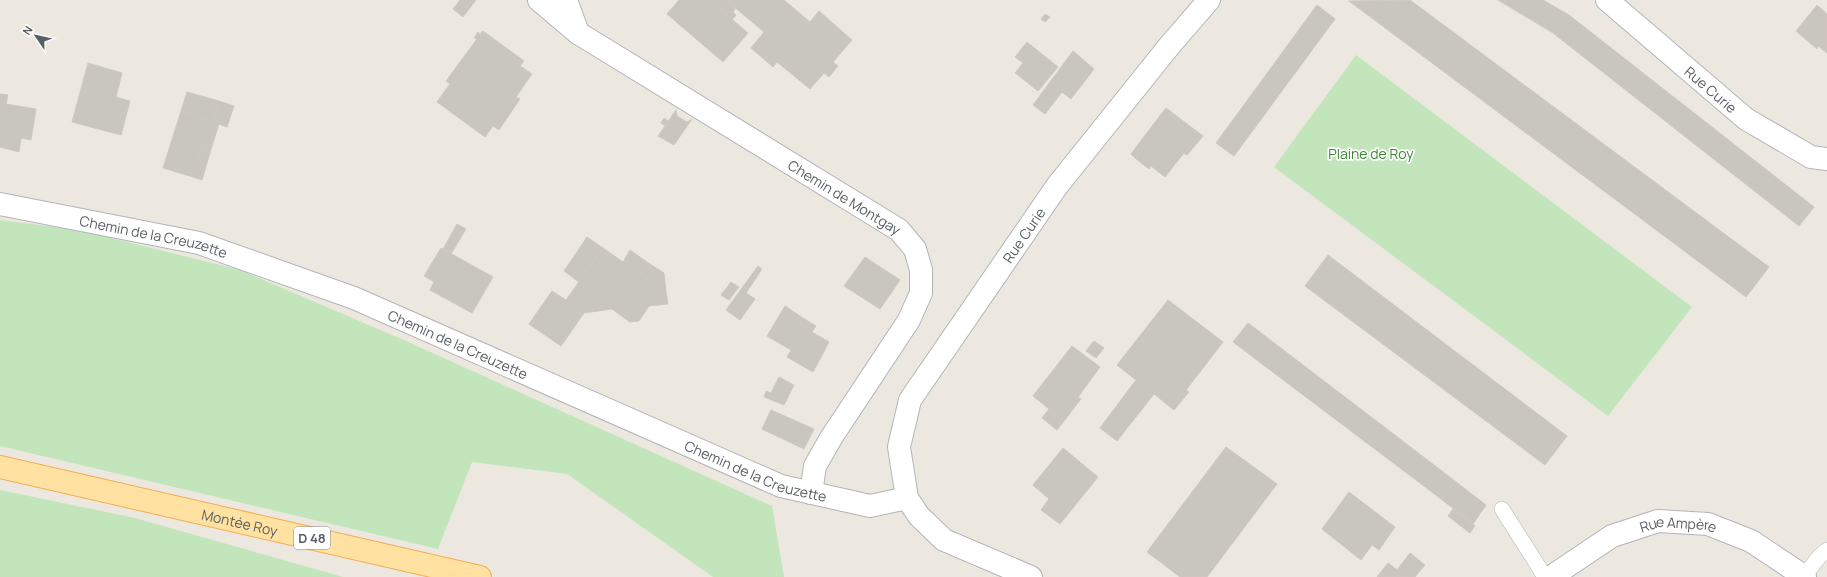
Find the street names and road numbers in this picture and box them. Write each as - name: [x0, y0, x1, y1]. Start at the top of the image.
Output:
- street label: Rue Curie: [1681, 61, 1741, 117]
- street label: Chemin de Montgay: [785, 155, 905, 239]
- street label: Rue Curie: [998, 204, 1049, 266]
- street label: Chemin de la Creuzette: [78, 210, 230, 262]
- street label: Chemin de la Creuzette: [385, 305, 531, 383]
- street label: Chemin de la Creuzette: [682, 435, 829, 505]
- street label: Montée Roy: [200, 504, 280, 540]
- street label: Rue Ampère: [1637, 511, 1720, 536]
- road number: D 48: [294, 527, 330, 549]

